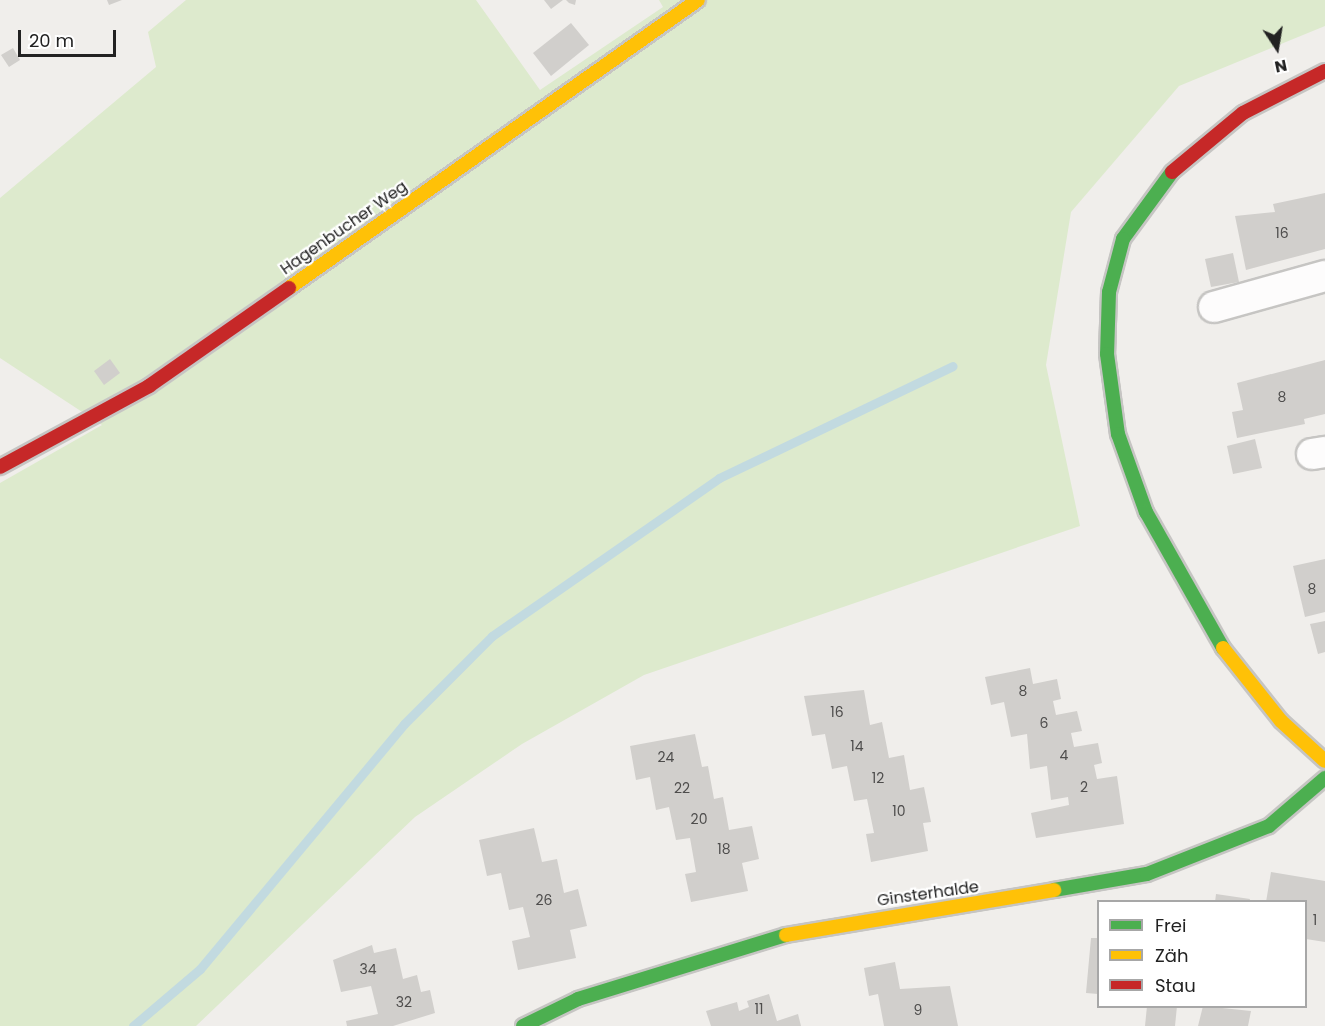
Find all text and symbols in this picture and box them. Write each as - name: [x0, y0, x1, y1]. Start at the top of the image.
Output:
- scale bar: [21, 18, 118, 56]
- north arrow: [1247, 18, 1307, 78]
- text: 20 m: [29, 28, 74, 53]
- text: N: [1273, 54, 1289, 79]
- street label: Hagenbucher Weg: [277, 177, 411, 279]
- house number: 16: [1275, 225, 1289, 241]
- house number: 8: [1278, 389, 1286, 405]
- house number: 8: [1308, 581, 1316, 597]
- house number: 8: [1019, 683, 1027, 699]
- house number: 16: [830, 704, 844, 720]
- house number: 6: [1040, 715, 1048, 731]
- house number: 14: [850, 738, 864, 754]
- house number: 4: [1060, 747, 1068, 763]
- house number: 24: [658, 749, 674, 765]
- house number: 12: [872, 770, 884, 786]
- house number: 2: [1080, 779, 1088, 795]
- house number: 22: [674, 780, 690, 796]
- house number: 10: [892, 803, 906, 819]
- house number: 20: [691, 811, 707, 827]
- house number: 18: [717, 841, 731, 857]
- street label: Ginsterhalde: [876, 877, 980, 911]
- house number: 26: [536, 892, 552, 908]
- legend: [1097, 900, 1307, 1008]
- house number: 1: [1313, 912, 1317, 928]
- text: Frei: [1155, 913, 1186, 938]
- text: Zäh: [1155, 943, 1188, 968]
- house number: 34: [359, 961, 377, 977]
- text: Stau: [1155, 973, 1196, 998]
- house number: 32: [396, 994, 412, 1010]
- house number: 11: [755, 1001, 763, 1017]
- house number: 9: [914, 1002, 922, 1018]

